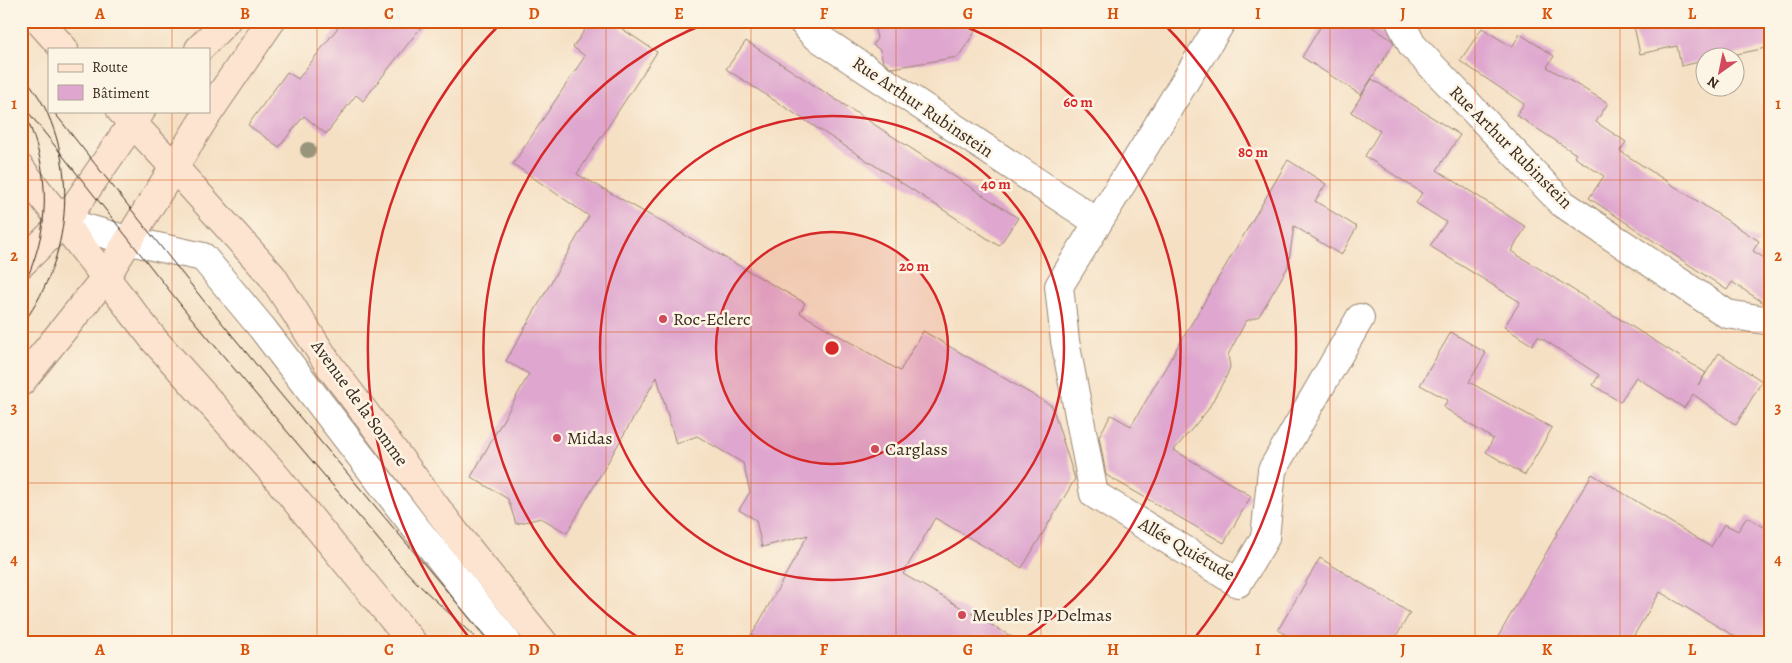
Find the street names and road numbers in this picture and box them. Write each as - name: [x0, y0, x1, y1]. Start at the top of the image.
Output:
- street label: Rue Arthur Rubinstein: [848, 51, 998, 163]
- street label: Rue Arthur Rubinstein: [1444, 80, 1578, 214]
- street label: Avenue de la Somme: [305, 334, 414, 471]
- street label: Allée Quiétude: [1134, 511, 1240, 586]

